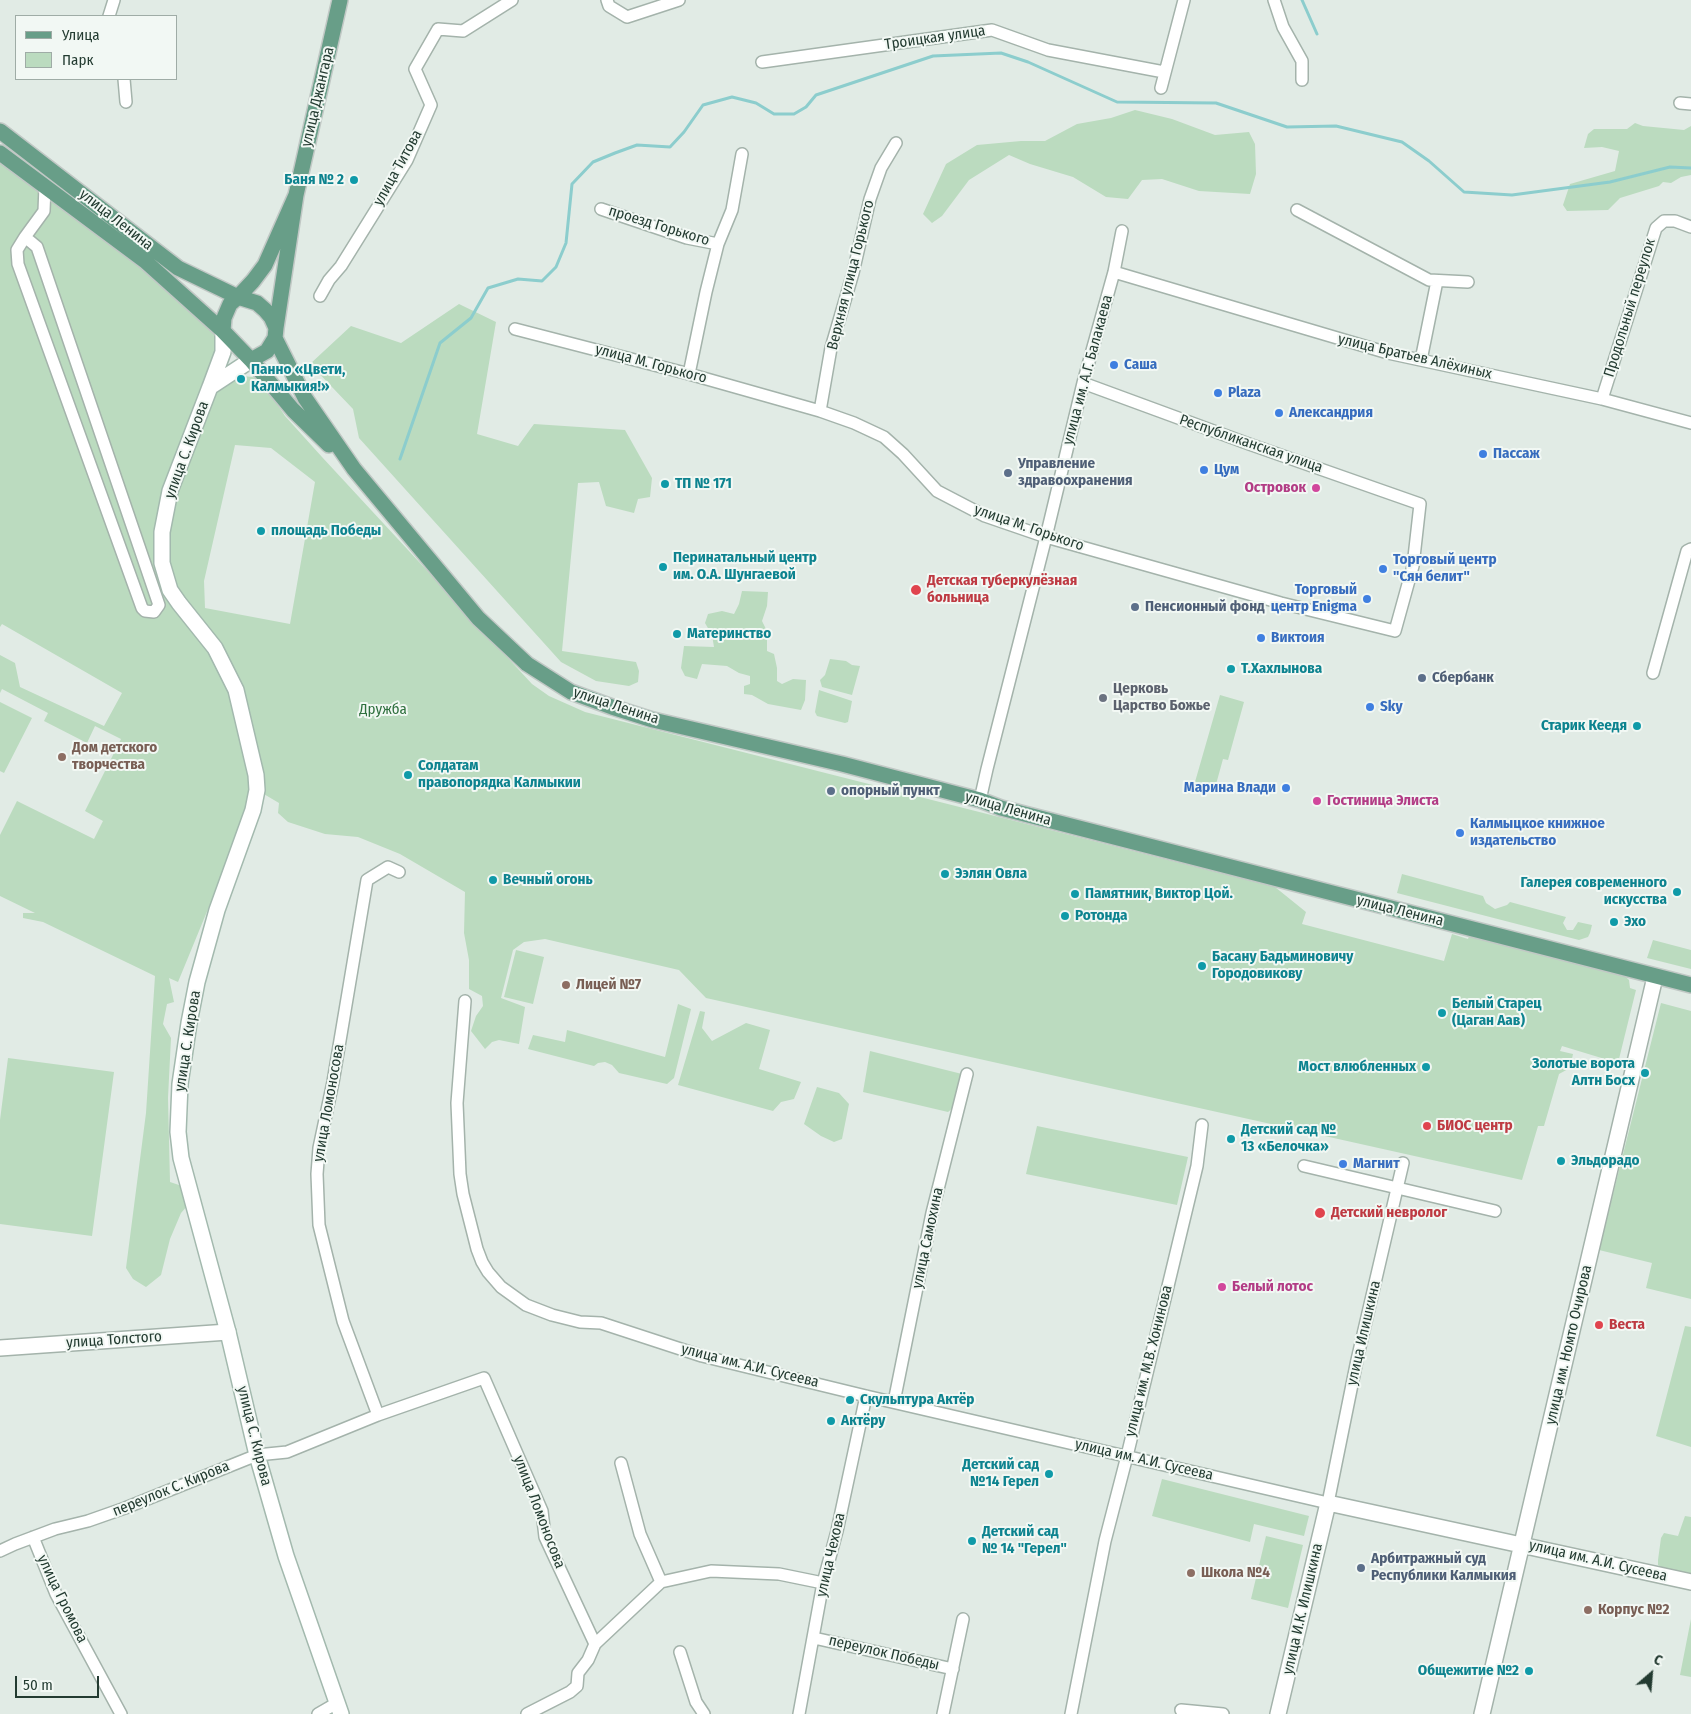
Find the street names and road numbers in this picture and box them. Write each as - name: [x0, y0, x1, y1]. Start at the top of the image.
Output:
- street label: Троицкая улица: [883, 22, 987, 54]
- street label: улица Джангара: [298, 45, 338, 149]
- street label: улица Титова: [370, 127, 426, 209]
- street label: улица Ленина: [76, 186, 156, 254]
- street label: Верхняя улица Горького: [824, 198, 878, 352]
- street label: проезд Горького: [606, 202, 712, 250]
- street label: Продольный переулок: [1600, 236, 1660, 380]
- street label: улица им. А.Г. Балакаева: [1059, 293, 1117, 447]
- street label: улица Братьев Алёхиных: [1336, 331, 1494, 383]
- street label: улица М. Горького: [593, 340, 709, 388]
- street label: улица С. Кирова: [161, 399, 213, 501]
- street label: Республиканская улица: [1177, 411, 1325, 477]
- street label: улица М. Горького: [972, 501, 1086, 555]
- street label: улица Ленина: [571, 684, 661, 728]
- street label: улица Ленина: [963, 788, 1053, 830]
- street label: улица Ленина: [1355, 892, 1445, 930]
- street label: улица С. Кирова: [171, 989, 205, 1093]
- street label: улица Ломоносова: [310, 1043, 348, 1163]
- street label: улица Самохина: [909, 1186, 947, 1290]
- street label: улица им. Номто Очирова: [1542, 1263, 1596, 1427]
- street label: улица Илишкина: [1343, 1279, 1385, 1387]
- street label: улица им. М.В. Хонинова: [1121, 1283, 1177, 1439]
- street label: улица Толстого: [65, 1328, 163, 1352]
- street label: улица им. А.И. Сусеева: [679, 1340, 821, 1392]
- street label: улица С. Кирова: [233, 1384, 275, 1488]
- street label: улица им. А.И. Сусеева: [1073, 1435, 1215, 1485]
- street label: улица Ломоносова: [509, 1453, 569, 1571]
- street label: переулок С. Кирова: [110, 1457, 232, 1521]
- street label: улица Чехова: [813, 1511, 849, 1599]
- street label: улица им. А.И. Сусеева: [1527, 1536, 1669, 1586]
- street label: улица И.К. Илишкина: [1279, 1542, 1327, 1676]
- street label: улица Громова: [33, 1552, 91, 1646]
- street label: переулок Победы: [827, 1632, 941, 1674]

